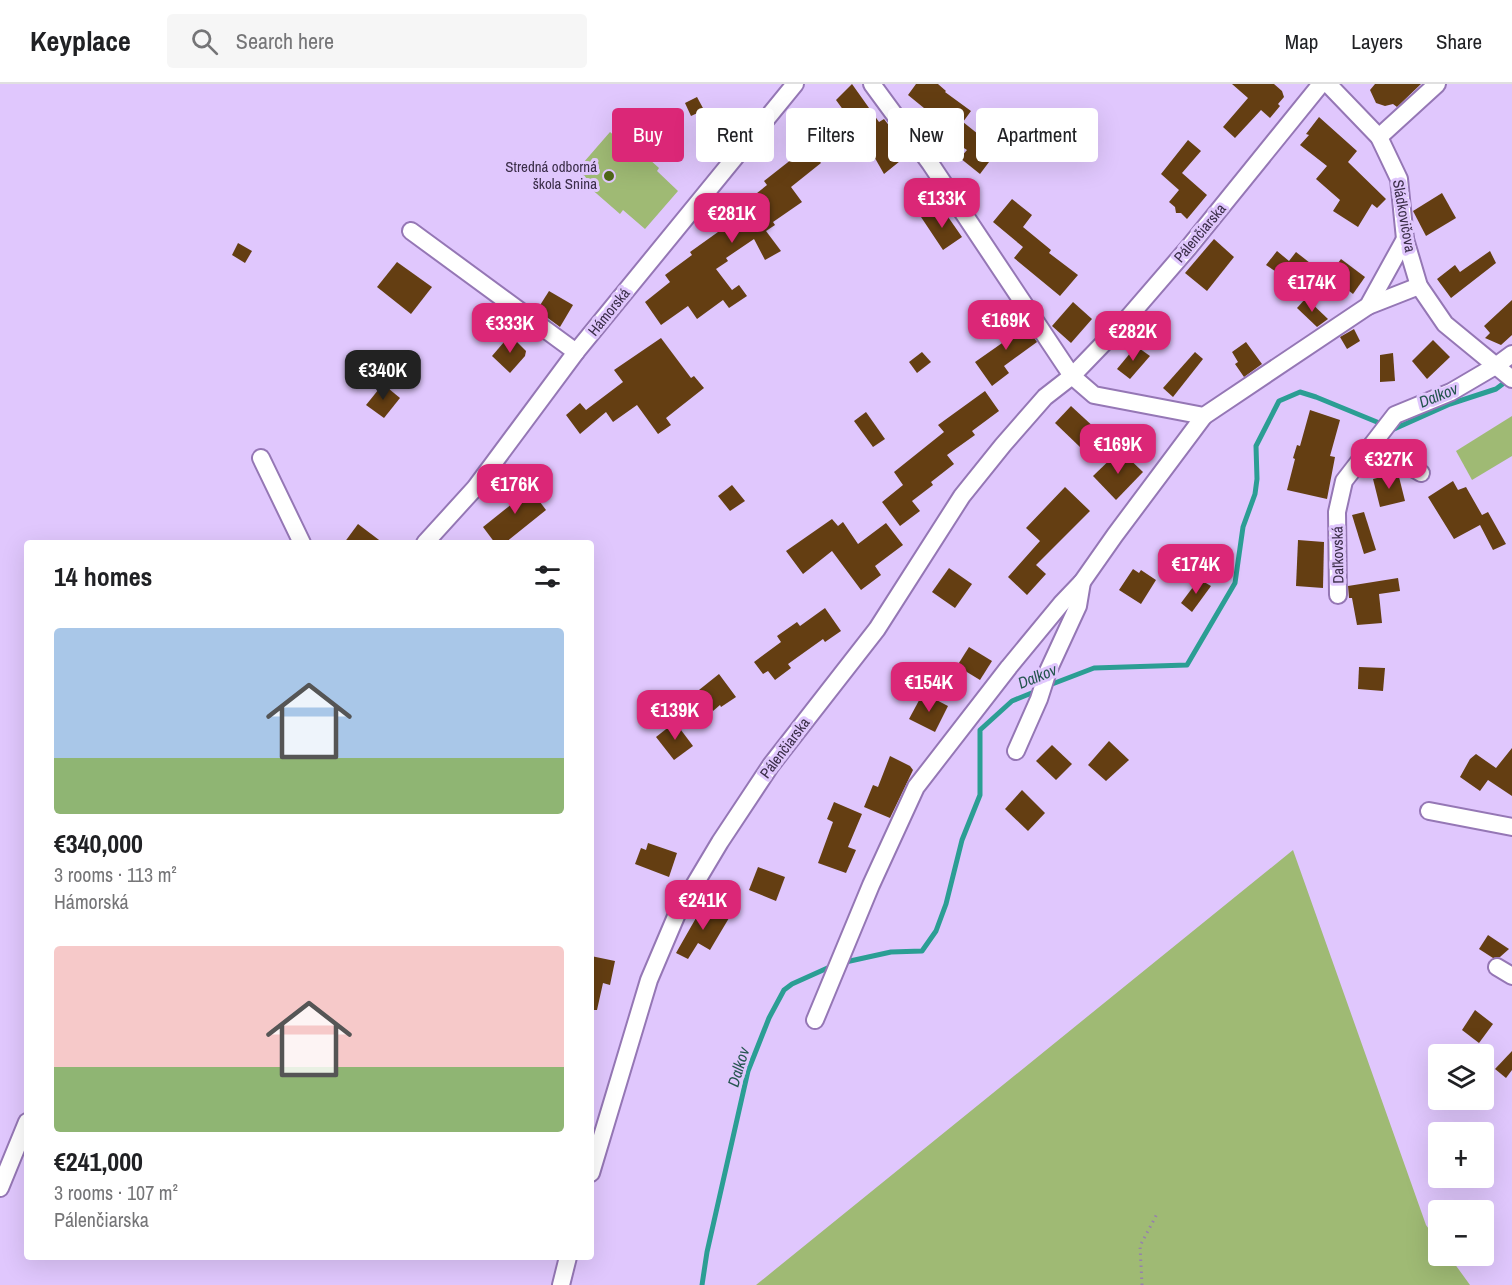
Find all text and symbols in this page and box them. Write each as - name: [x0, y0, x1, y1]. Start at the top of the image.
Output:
- search box: [167, 14, 587, 68]
- text: Keyplace: [30, 22, 131, 60]
- icon: search: [188, 25, 221, 58]
- text: Search here: [236, 26, 334, 56]
- text: Map: [1285, 27, 1318, 56]
- text: Layers: [1351, 27, 1403, 56]
- text: Share: [1436, 27, 1482, 56]
- chip: Buy: [612, 108, 684, 162]
- chip: Rent: [696, 108, 774, 162]
- chip: Filters: [786, 108, 876, 162]
- chip: New: [888, 108, 964, 162]
- chip: Apartment: [976, 108, 1098, 162]
- place label: Stredná odborná škola Snina: [505, 156, 597, 194]
- marker: Stredná odborná škola Snina: [602, 169, 616, 183]
- pin: €133K: [900, 178, 984, 229]
- street label: Sládkovičova: [1388, 178, 1421, 254]
- text: €133K: [918, 184, 966, 211]
- pin: €281K: [690, 193, 774, 244]
- text: €281K: [708, 199, 756, 226]
- street label: Pálenčiarska: [1169, 199, 1231, 267]
- pin: €174K: [1270, 262, 1354, 313]
- text: €174K: [1288, 268, 1336, 295]
- street label: Hámorská: [583, 283, 635, 340]
- pin: €169K: [964, 300, 1048, 351]
- pin: €333K: [468, 303, 552, 354]
- text: €169K: [982, 306, 1030, 333]
- text: €333K: [486, 309, 534, 336]
- pin: €282K: [1091, 311, 1175, 362]
- text: €282K: [1109, 317, 1157, 344]
- pin: €340K: [341, 350, 425, 401]
- text: €340K: [359, 356, 407, 383]
- water label: Dalkov: [1415, 377, 1462, 413]
- pin: €169K: [1076, 424, 1160, 475]
- text: €169K: [1094, 430, 1142, 457]
- pin: €327K: [1347, 439, 1431, 490]
- text: €327K: [1365, 445, 1413, 472]
- pin: €176K: [473, 464, 557, 515]
- text: €176K: [491, 470, 539, 497]
- street label: Daľkovská: [1326, 526, 1348, 584]
- pin: €174K: [1154, 544, 1238, 595]
- text: €174K: [1172, 550, 1220, 577]
- text: 14 homes: [54, 559, 152, 594]
- icon: filters: [531, 560, 564, 593]
- water label: Dalkov: [1014, 658, 1061, 694]
- pin: €154K: [887, 662, 971, 713]
- icon: home: [255, 667, 363, 775]
- text: €154K: [905, 668, 953, 695]
- pin: €139K: [633, 690, 717, 741]
- text: €139K: [651, 696, 699, 723]
- street label: Pálenčiarska: [755, 713, 814, 782]
- text: €340,000: [54, 826, 143, 861]
- text: 3 rooms · 113 m²: [54, 861, 177, 888]
- pin: €241K: [661, 880, 745, 931]
- text: €241K: [679, 886, 727, 913]
- text: Hámorská: [54, 888, 129, 915]
- icon: home: [255, 985, 363, 1093]
- water label: Dalkov: [722, 1043, 755, 1089]
- map controls: [1428, 1044, 1494, 1266]
- button: layers: [1428, 1044, 1494, 1110]
- button: +: [1428, 1122, 1494, 1188]
- text: €241,000: [54, 1144, 143, 1179]
- text: 3 rooms · 107 m²: [54, 1179, 178, 1206]
- button: −: [1428, 1200, 1494, 1266]
- text: Pálenčiarska: [54, 1206, 149, 1233]

